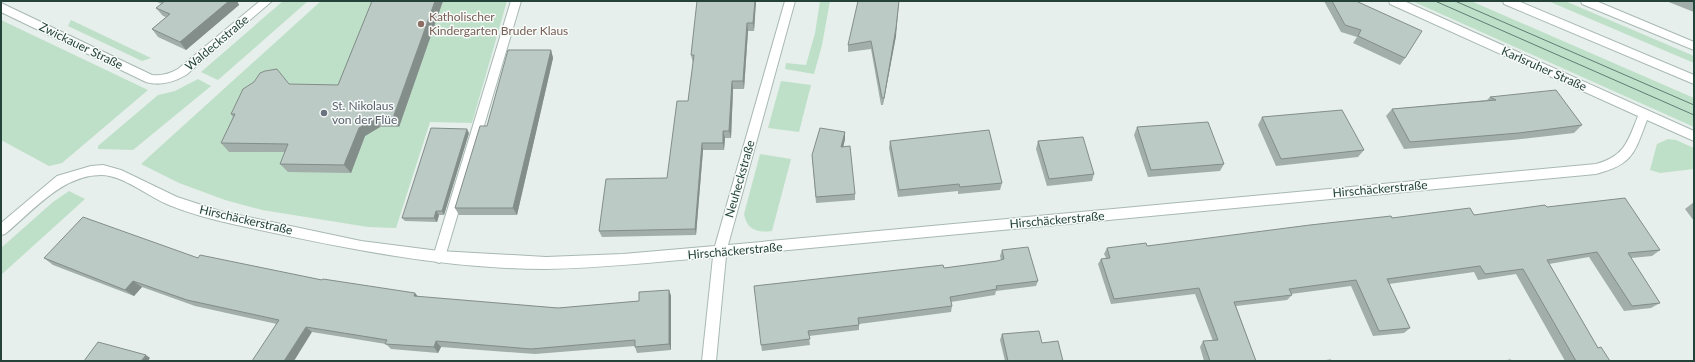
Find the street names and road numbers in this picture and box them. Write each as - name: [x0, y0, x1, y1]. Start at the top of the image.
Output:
- street label: Waldeckstraße: [182, 12, 252, 74]
- street label: Zwickauer Straße: [37, 19, 126, 72]
- street label: Karlsruher Straße: [1499, 43, 1589, 94]
- street label: Neuheckstraße: [721, 138, 758, 219]
- street label: Hirschäckerstraße: [1332, 177, 1428, 200]
- street label: Hirschäckerstraße: [198, 202, 294, 238]
- street label: Hirschäckerstraße: [1009, 208, 1105, 231]
- street label: Hirschäckerstraße: [687, 239, 783, 262]

